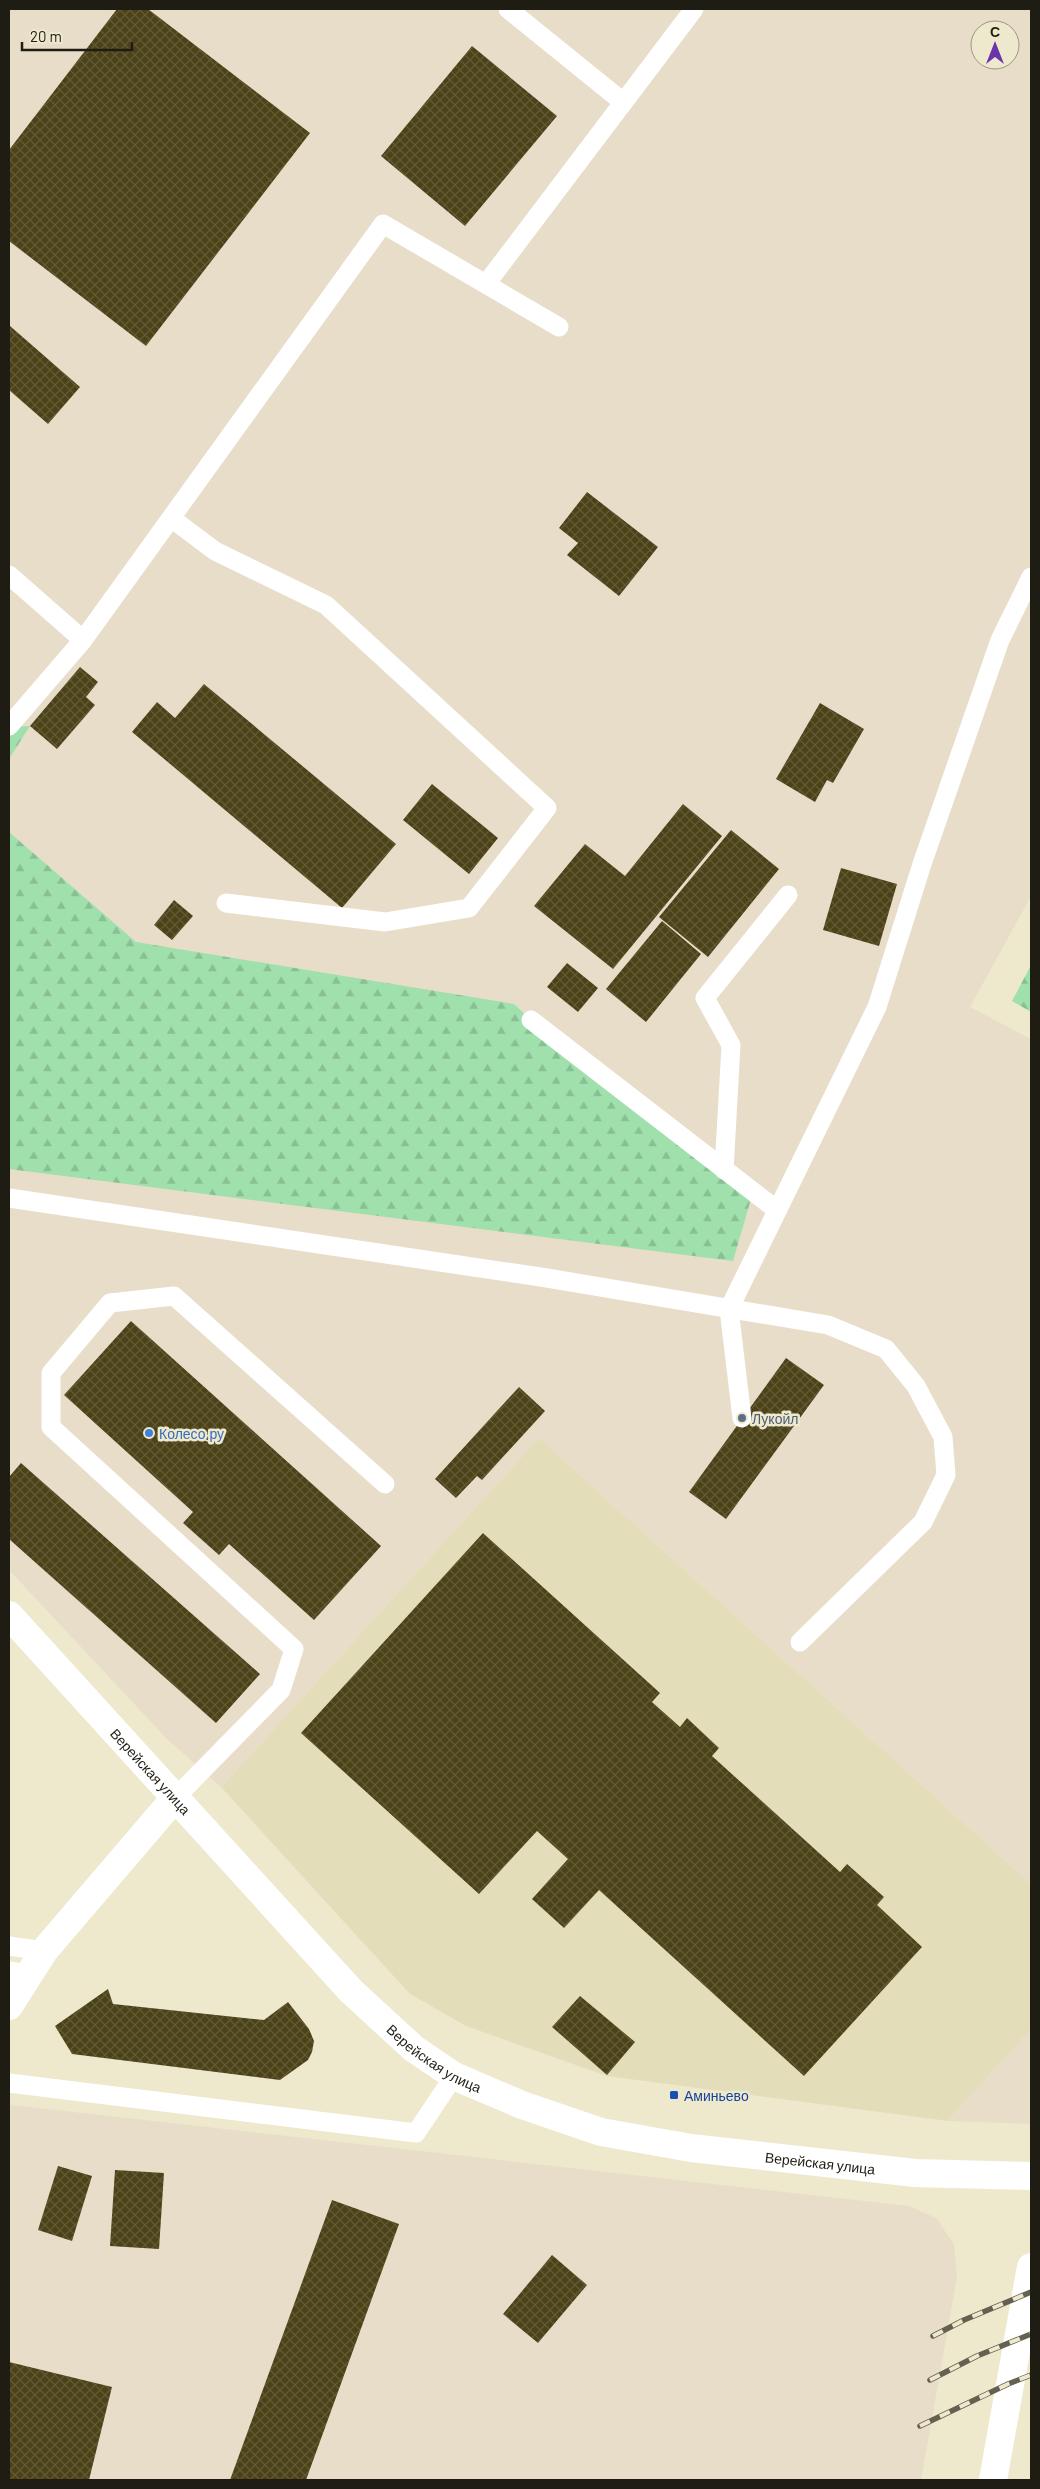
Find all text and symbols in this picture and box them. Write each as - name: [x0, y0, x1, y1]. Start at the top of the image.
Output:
- scale bar: [22, 20, 132, 52]
- north arrow: [970, 20, 1020, 70]
- text: С: [990, 23, 1000, 40]
- text: 20 m: [30, 27, 62, 45]
- place label: Лукойл: [752, 1410, 798, 1427]
- marker: Лукойл: [736, 1412, 748, 1424]
- place label: Колесо.ру: [159, 1425, 224, 1442]
- marker: Колесо.ру: [143, 1427, 155, 1439]
- street label: Верейская улица: [107, 1724, 195, 1818]
- street label: Верейская улица: [384, 2020, 484, 2095]
- place label: Аминьево: [684, 2087, 749, 2104]
- marker: Аминьево: [668, 2089, 680, 2101]
- street label: Верейская улица: [764, 2148, 876, 2177]

